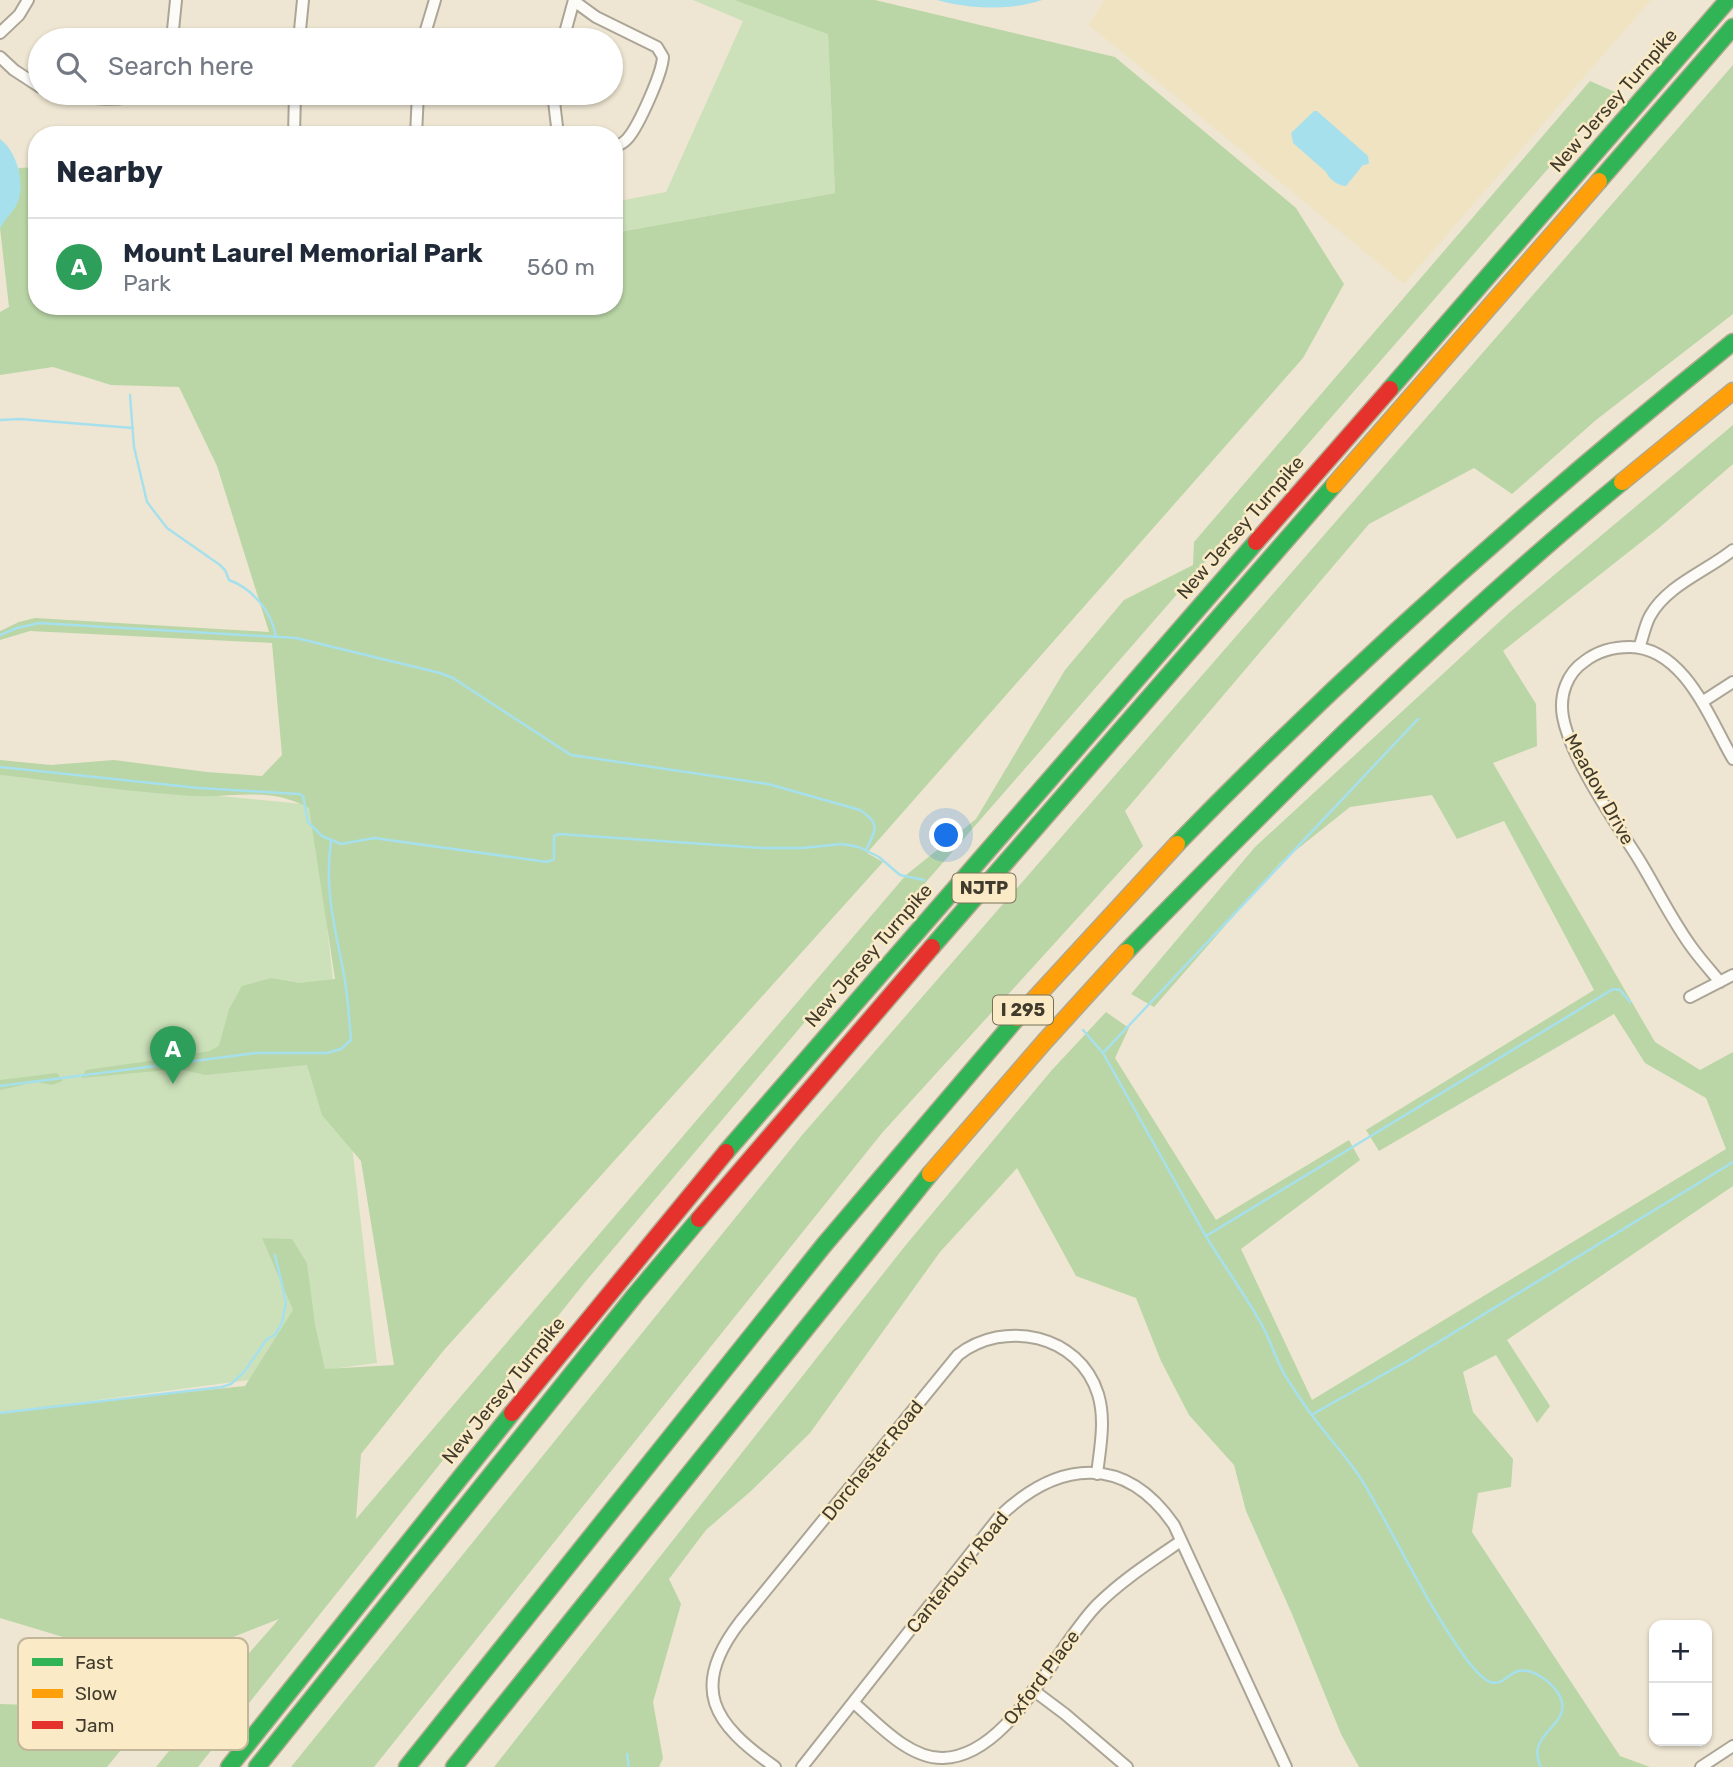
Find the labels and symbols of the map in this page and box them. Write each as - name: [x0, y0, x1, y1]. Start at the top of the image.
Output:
- street label: New Jersey Turnpike: [1545, 24, 1682, 177]
- street label: New Jersey Turnpike: [1172, 451, 1309, 604]
- street label: Meadow Drive: [1560, 730, 1640, 849]
- your location: [929, 818, 963, 852]
- road number: NJTP: [953, 874, 1016, 903]
- street label: New Jersey Turnpike: [800, 879, 937, 1032]
- road number: I 295: [993, 995, 1053, 1024]
- pin: A: [150, 1026, 196, 1084]
- street label: New Jersey Turnpike: [437, 1312, 570, 1469]
- street label: Dorchester Road: [817, 1396, 928, 1525]
- street label: Canterbury Road: [901, 1507, 1013, 1638]
- street label: Oxford Place: [998, 1625, 1084, 1729]
- legend: [18, 1638, 248, 1750]
- text: Fast: [75, 1651, 114, 1674]
- text: Slow: [75, 1682, 117, 1705]
- text: Jam: [75, 1714, 114, 1737]

